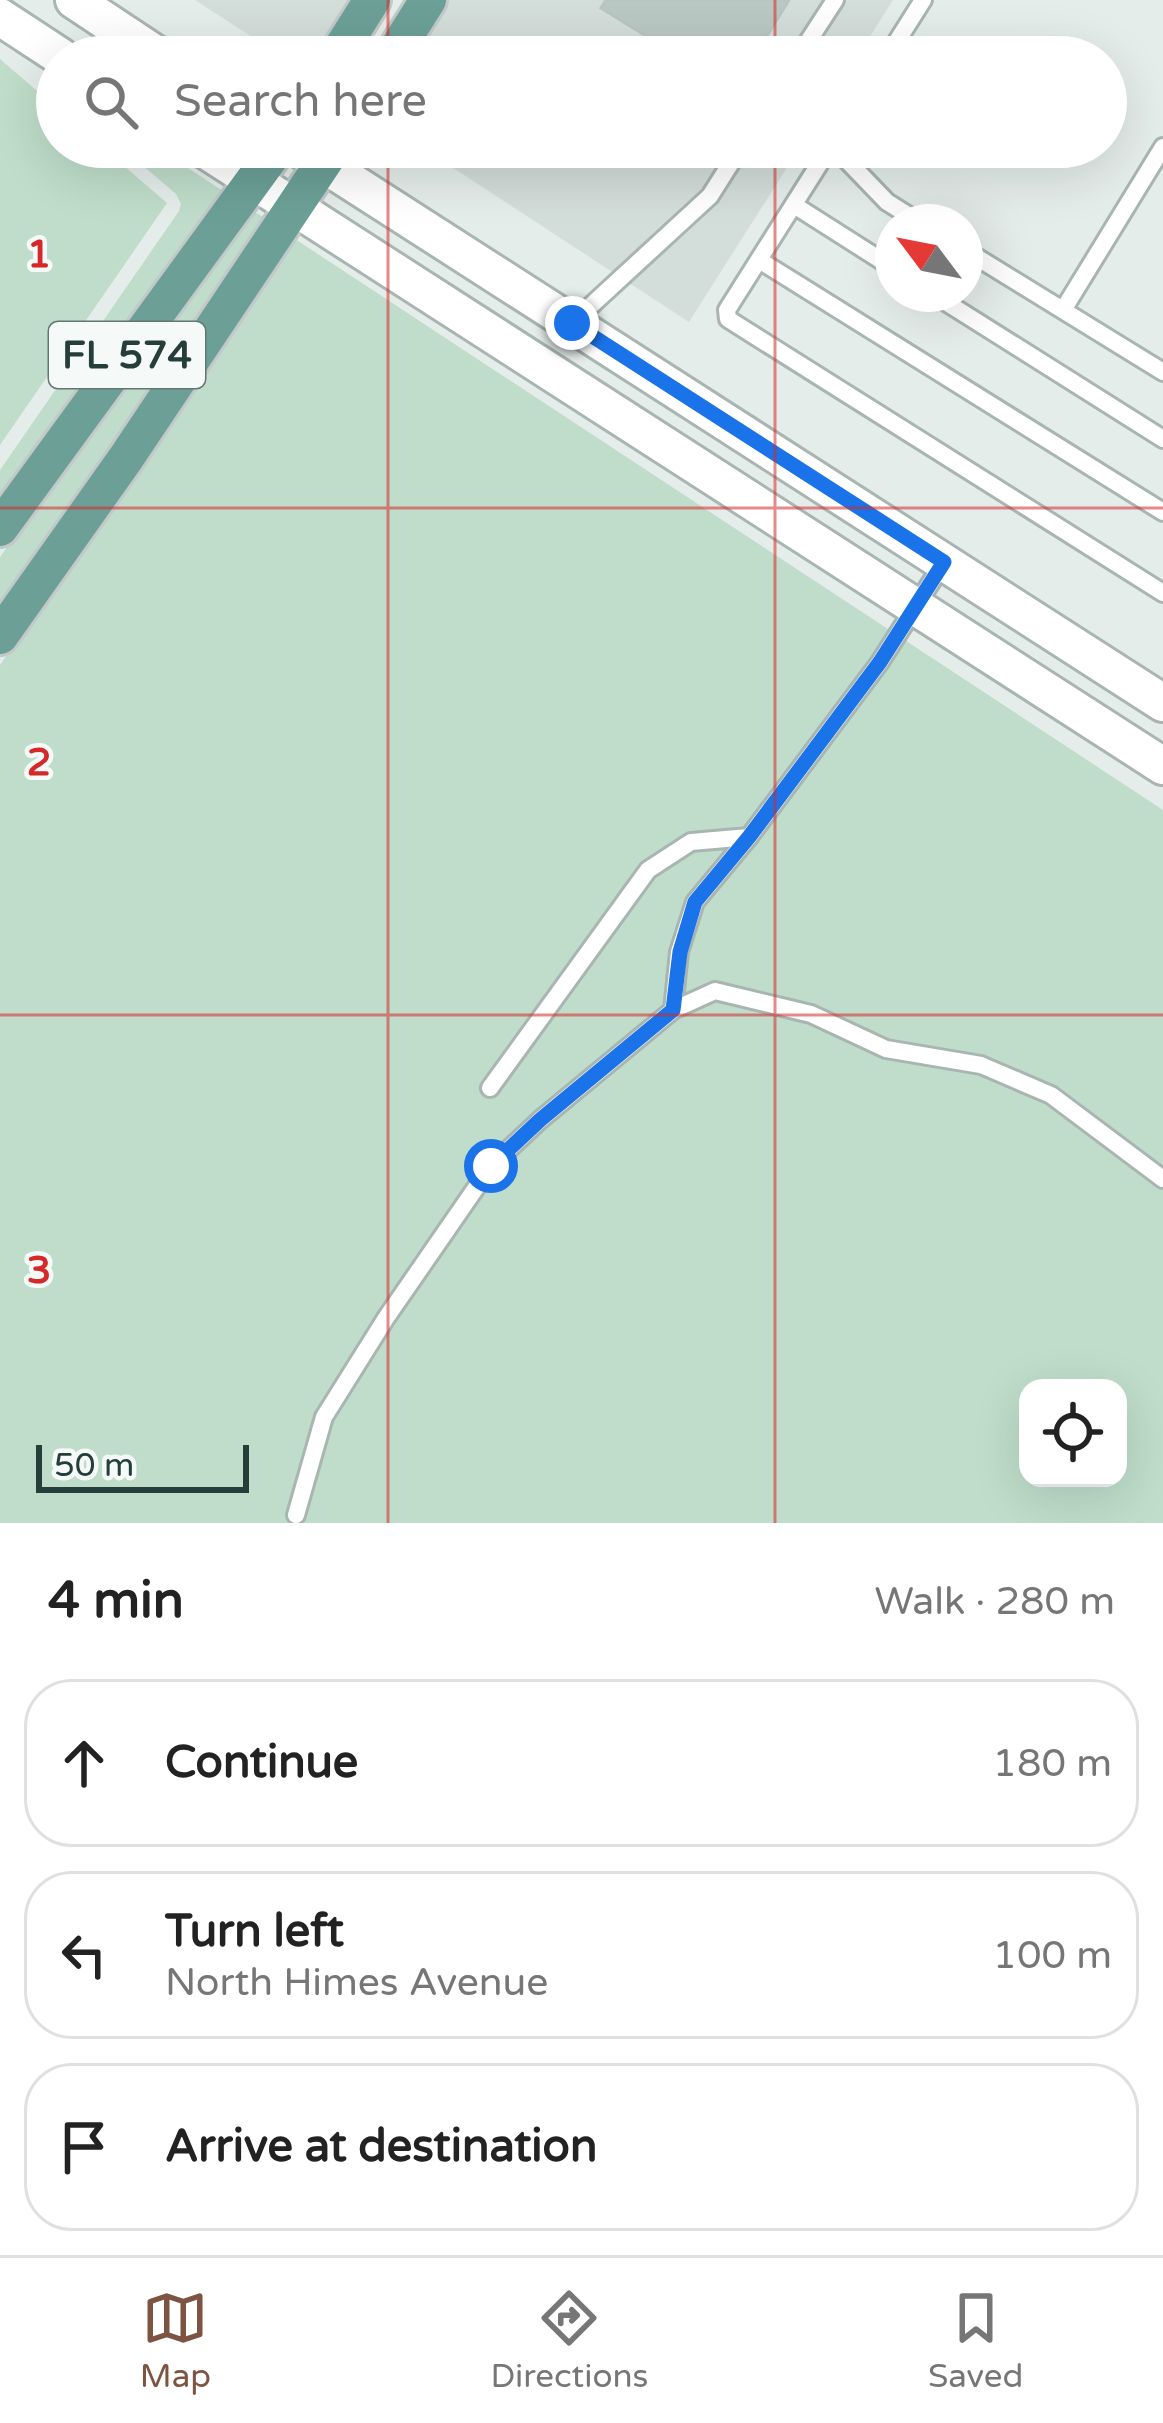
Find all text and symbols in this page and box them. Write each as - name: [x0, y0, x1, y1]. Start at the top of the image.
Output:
- search box: [36, 36, 1127, 168]
- icon: search: [78, 69, 144, 135]
- text: Search here: [174, 75, 427, 129]
- north arrow: [875, 204, 983, 312]
- text: 1: [27, 231, 51, 278]
- route end: [545, 296, 599, 350]
- road number: FL 574: [49, 322, 205, 388]
- text: 2: [27, 739, 51, 786]
- route start: [464, 1139, 518, 1193]
- text: 3: [27, 1247, 51, 1294]
- map controls: [1019, 1379, 1127, 1487]
- button: locate: [1019, 1379, 1127, 1487]
- scale bar: [36, 1439, 249, 1492]
- text: 50 m: [54, 1446, 134, 1485]
- text: 4 min: [48, 1570, 184, 1632]
- text: Walk · 280 m: [874, 1578, 1115, 1625]
- icon: ahead: [51, 1730, 117, 1796]
- text: Continue: [165, 1736, 358, 1790]
- text: 180 m: [993, 1740, 1112, 1787]
- text: Turn left: [165, 1905, 344, 1959]
- icon: left: [51, 1922, 117, 1988]
- text: 100 m: [993, 1932, 1112, 1979]
- text: North Himes Avenue: [165, 1959, 548, 2006]
- icon: arrive: [51, 2114, 117, 2180]
- text: Arrive at destination: [165, 2120, 597, 2174]
- tab: Map: [140, 2285, 211, 2396]
- tab: Directions: [491, 2285, 648, 2396]
- tab: Saved: [928, 2285, 1023, 2396]

